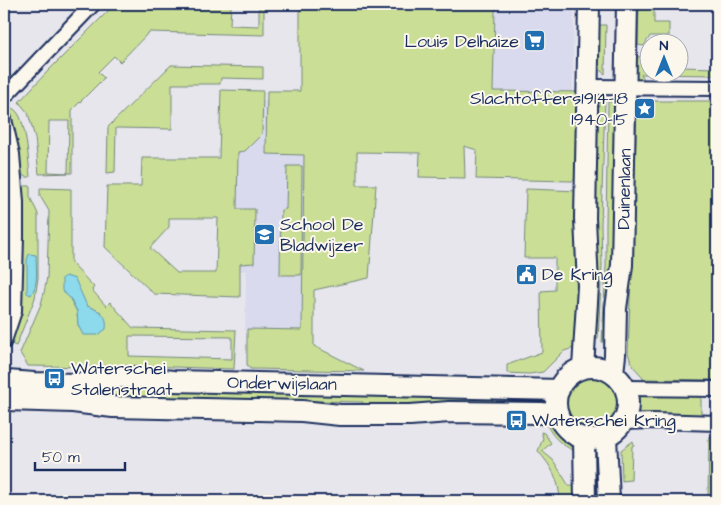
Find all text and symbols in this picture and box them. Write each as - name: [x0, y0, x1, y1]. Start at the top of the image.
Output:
- place label: Louis Delhaize: [405, 29, 519, 54]
- supermarket icon: Louis Delhaize: [523, 29, 547, 53]
- north arrow: [638, 32, 688, 82]
- text: N: [660, 36, 669, 56]
- place label: Slachtoffers1914-18 1940-15: [470, 86, 628, 132]
- place icon: Slachtoffers1914-18 1940-15: [632, 96, 656, 120]
- street label: Duinenlaan: [611, 148, 638, 230]
- place label: School De Bladwijzer: [280, 212, 364, 258]
- school or university icon: School De Bladwijzer: [252, 222, 276, 246]
- public building icon: De Kring: [514, 262, 538, 286]
- place label: De Kring: [542, 262, 612, 288]
- place label: Waterschei Stalenstraat: [71, 356, 173, 402]
- bus stop icon: Waterschei Stalenstraat: [43, 366, 67, 390]
- street label: Onderwijslaan: [227, 370, 337, 397]
- bus stop icon: Waterschei Kring: [504, 408, 528, 432]
- place label: Waterschei Kring: [532, 408, 676, 434]
- scale bar: [35, 440, 125, 472]
- text: 50 m: [42, 447, 80, 468]

